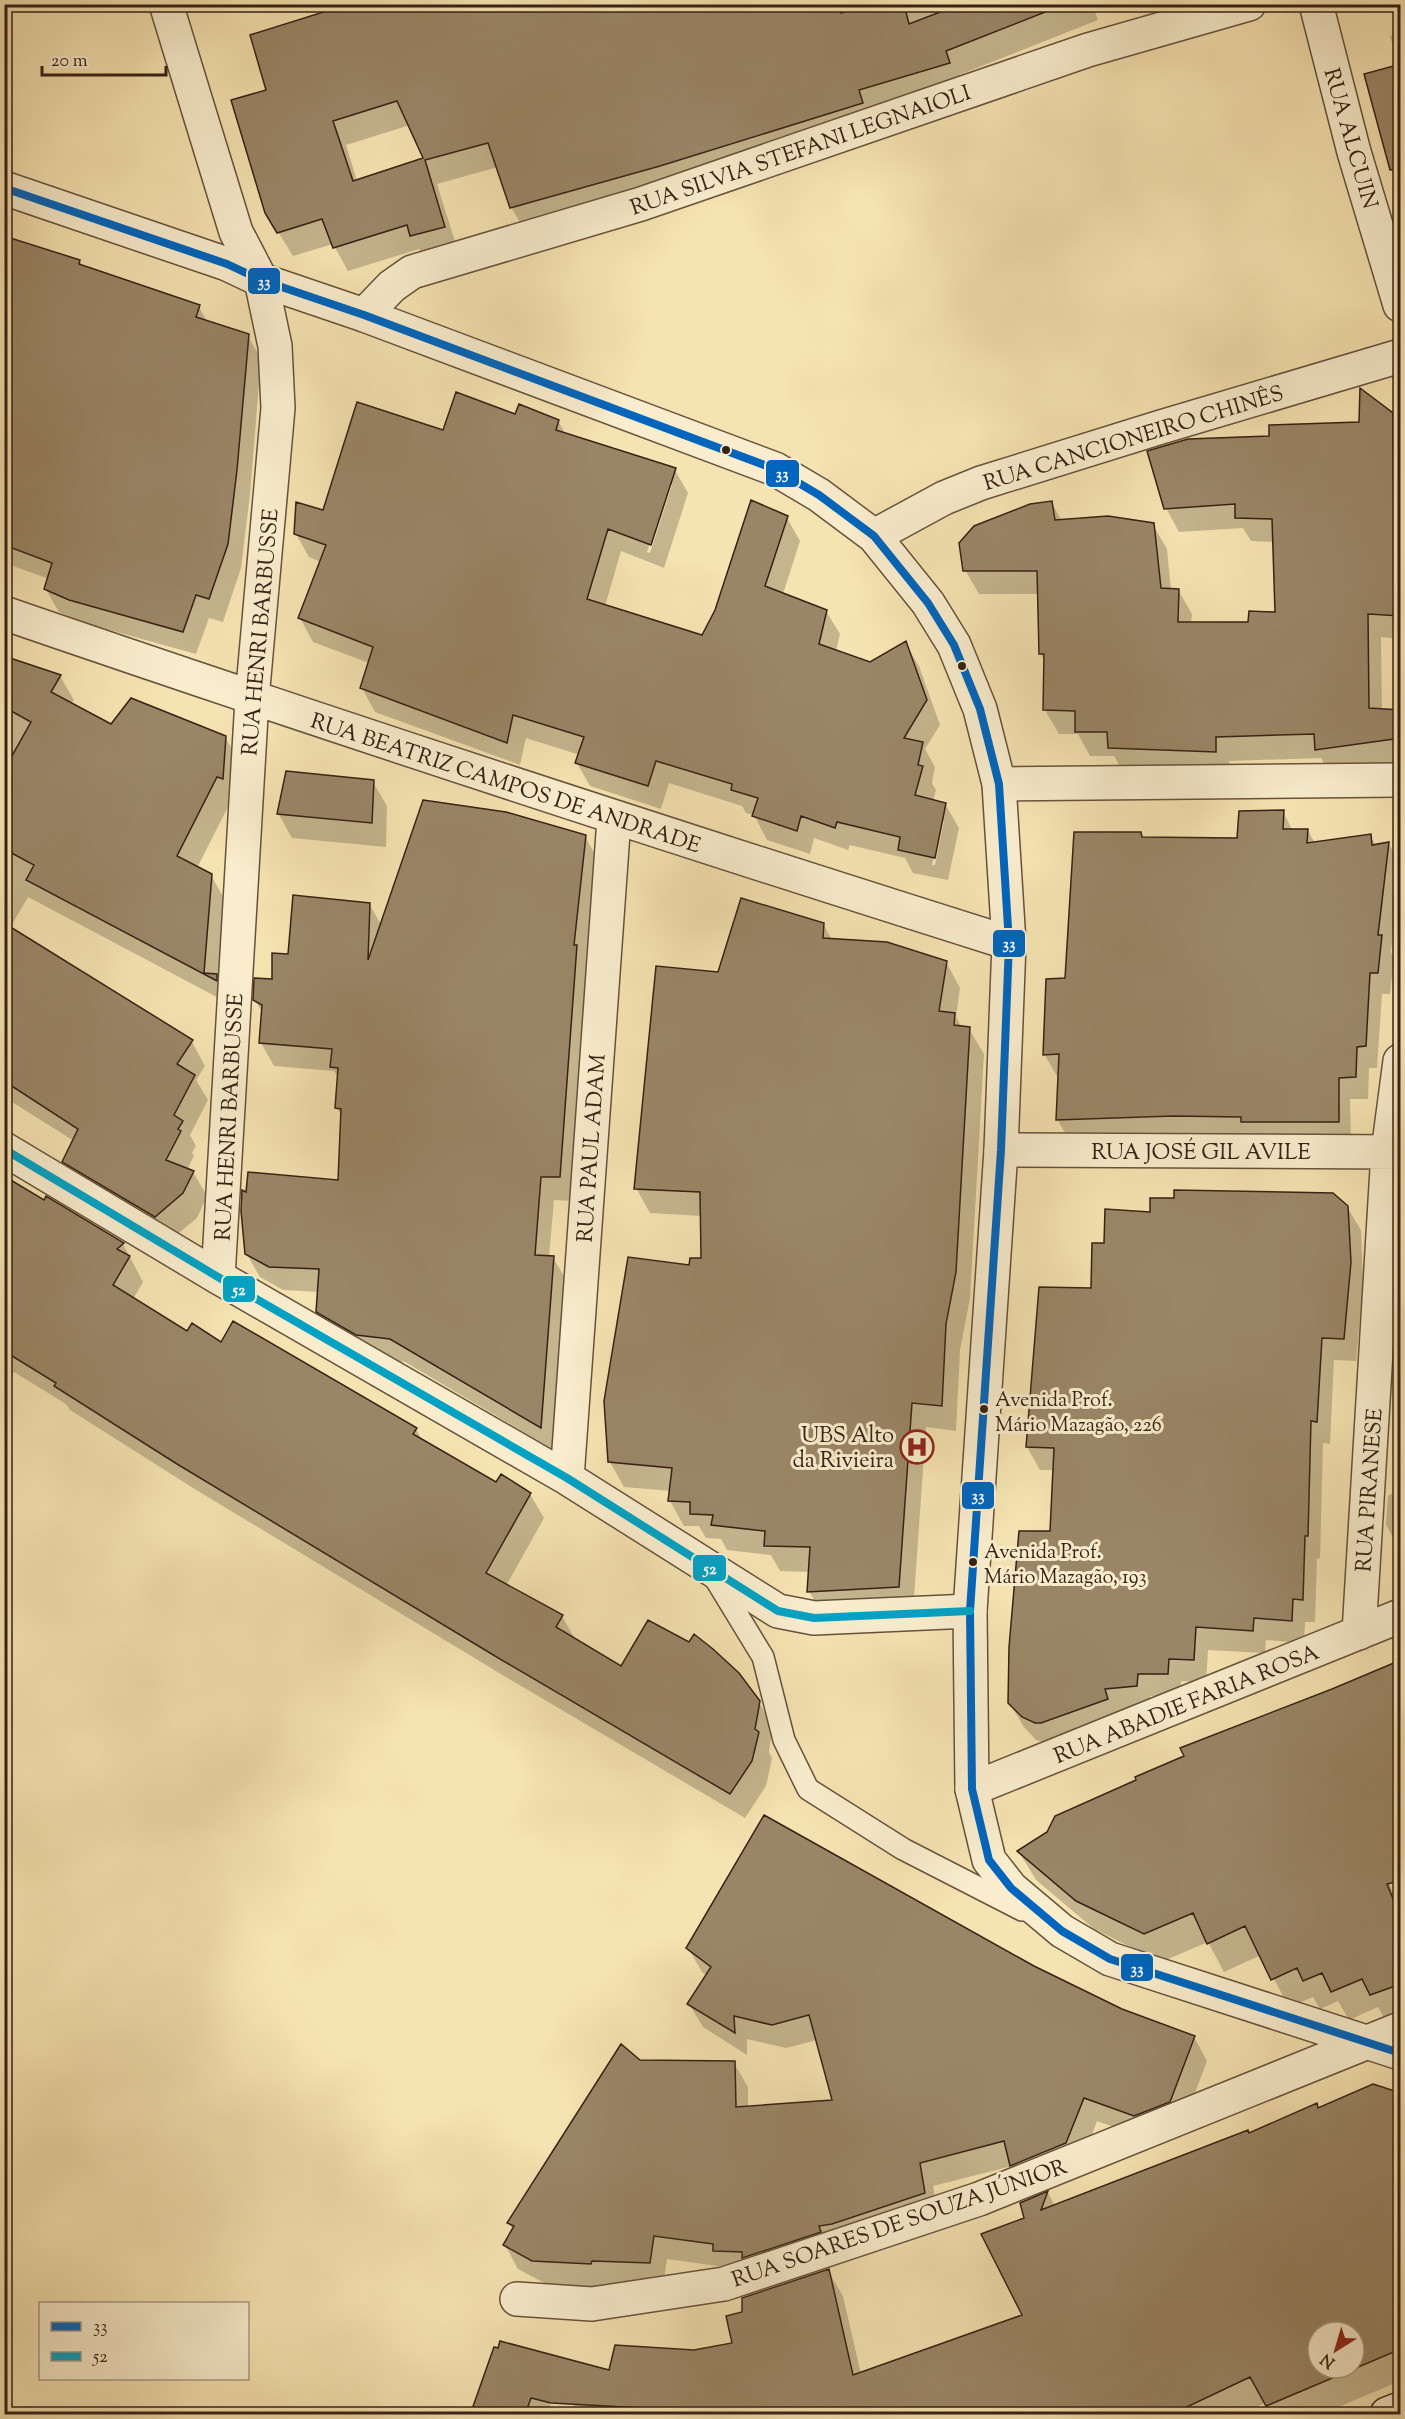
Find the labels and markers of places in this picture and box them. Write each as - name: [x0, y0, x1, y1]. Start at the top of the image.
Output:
- unlabelled marker: [720, 444, 732, 456]
- unlabelled marker: [956, 660, 968, 672]
- place label: Avenida Prof. Mário Mazagão, 226: [995, 1387, 1162, 1441]
- marker: Avenida Prof. Mário Mazagão, 226: [978, 1403, 990, 1415]
- place label: UBS Alto da Rivieira: [792, 1421, 894, 1478]
- hospital icon: UBS Alto da Rivieira: [899, 1429, 935, 1465]
- place label: Avenida Prof. Mário Mazagão, 193: [984, 1539, 1146, 1593]
- marker: Avenida Prof. Mário Mazagão, 193: [967, 1556, 979, 1568]

